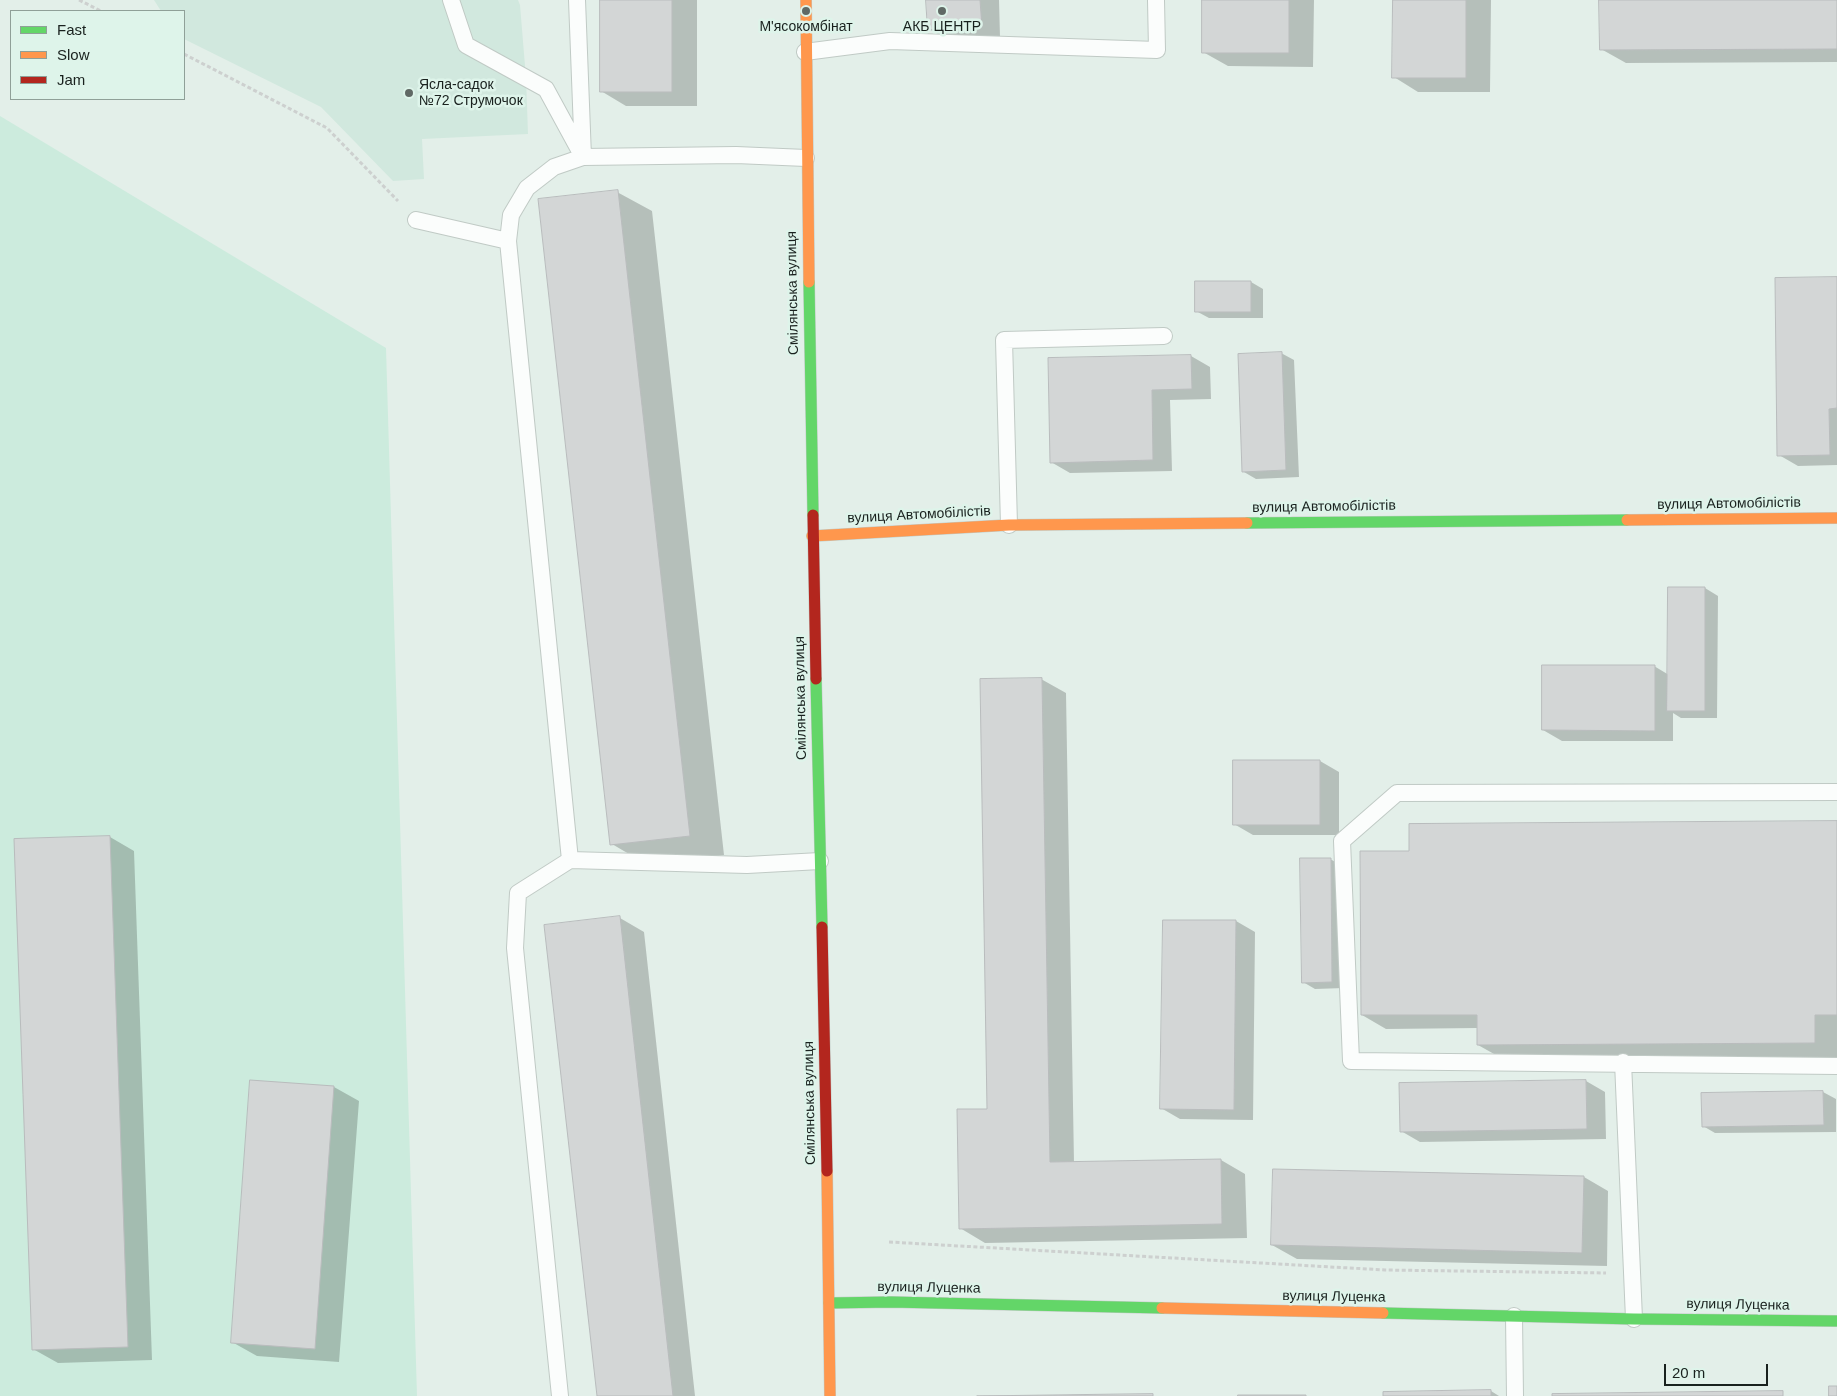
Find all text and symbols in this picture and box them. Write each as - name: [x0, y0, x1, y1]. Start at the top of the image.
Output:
- marker: М'ясокомбінат: [800, 5, 812, 17]
- marker: АКБ ЦЕНТР: [936, 5, 948, 17]
- legend: [10, 10, 185, 100]
- place label: М'ясокомбінат: [759, 19, 853, 35]
- place label: АКБ ЦЕНТР: [903, 19, 981, 35]
- text: Fast: [57, 21, 86, 38]
- text: Slow: [57, 46, 90, 63]
- text: Jam: [57, 71, 85, 88]
- place label: Ясла-садок №72 Струмочок: [419, 77, 523, 110]
- marker: Ясла-садок №72 Струмочок: [403, 87, 415, 99]
- street label: Смілянська вулиця: [784, 231, 802, 355]
- street label: вулиця Автомобілістів: [1657, 494, 1801, 514]
- street label: вулиця Автомобілістів: [1252, 497, 1396, 517]
- street label: вулиця Автомобілістів: [847, 503, 991, 527]
- street label: Смілянська вулиця: [792, 636, 810, 760]
- street label: Смілянська вулиця: [801, 1041, 819, 1165]
- street label: вулиця Луценка: [877, 1279, 981, 1297]
- street label: вулиця Луценка: [1282, 1288, 1386, 1306]
- street label: вулиця Луценка: [1686, 1296, 1790, 1314]
- scale bar: [1667, 1354, 1771, 1386]
- text: 20 m: [1672, 1364, 1705, 1381]

